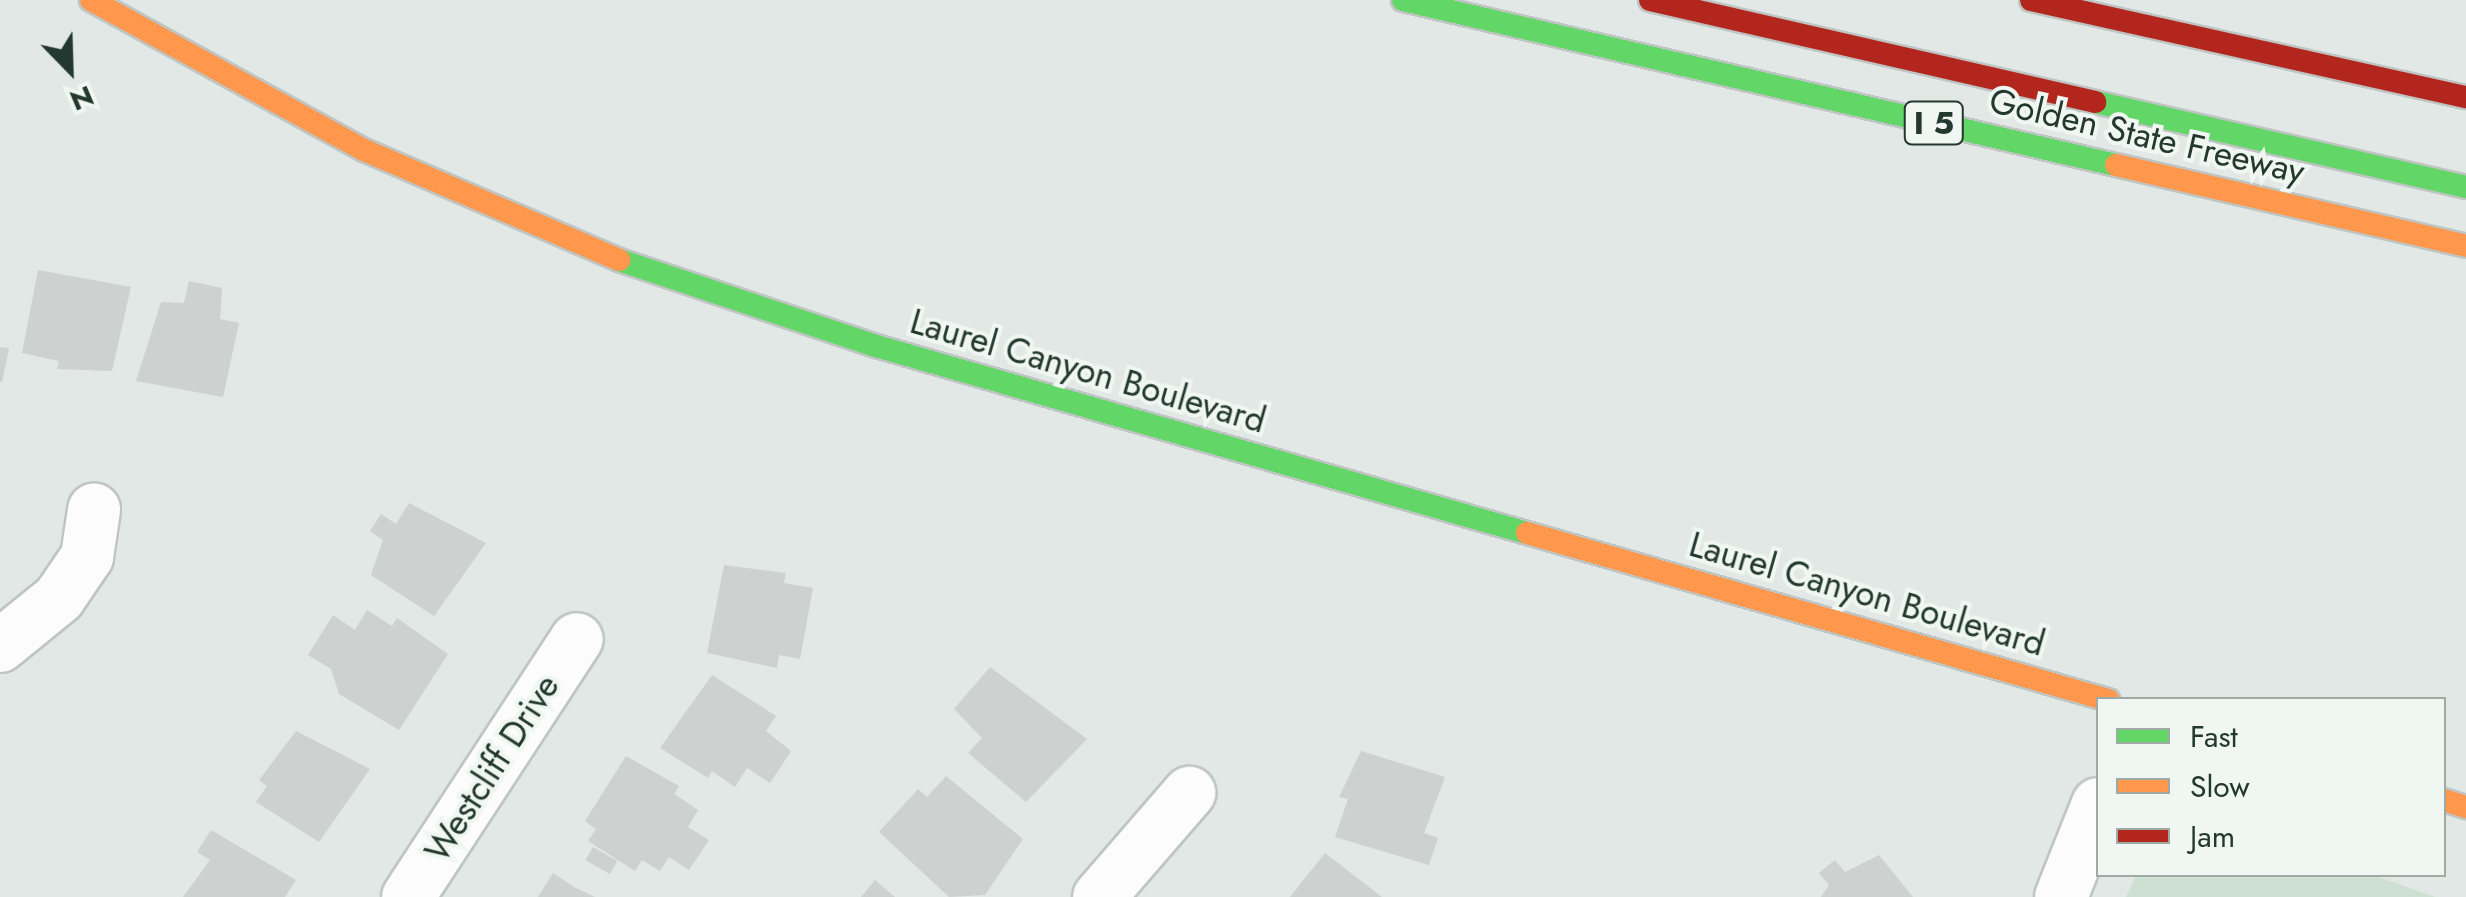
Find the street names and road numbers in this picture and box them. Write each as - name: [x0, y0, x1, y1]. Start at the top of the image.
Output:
- street label: Golden State Freeway: [1985, 79, 2309, 193]
- road number: I 5: [1902, 96, 1966, 150]
- street label: Laurel Canyon Boulevard: [906, 300, 1270, 442]
- street label: Laurel Canyon Boulevard: [1685, 523, 2049, 665]
- street label: Westcliff Drive: [416, 667, 568, 869]

